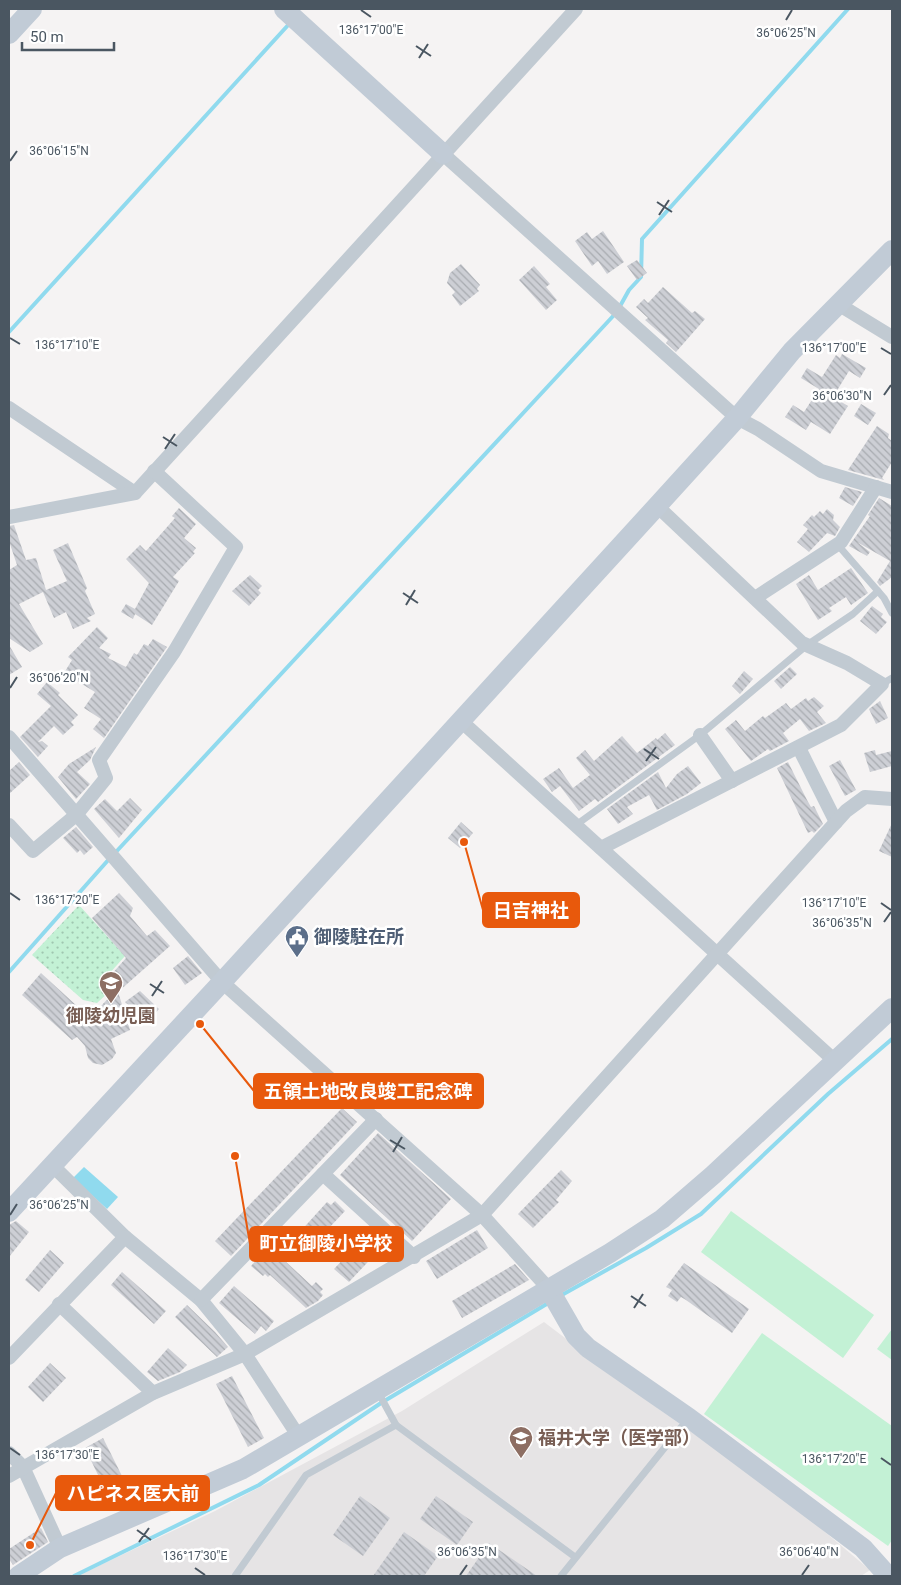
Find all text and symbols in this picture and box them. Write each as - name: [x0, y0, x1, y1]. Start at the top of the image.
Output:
- scale bar: [22, 20, 115, 52]
- text: 136°17'00"E: [339, 23, 403, 37]
- text: 36°06'25"N: [756, 26, 816, 40]
- text: 50 m: [30, 28, 64, 46]
- text: 36°06'15"N: [29, 144, 89, 158]
- text: 136°17'10"E: [35, 338, 99, 352]
- text: 136°17'00"E: [802, 341, 866, 355]
- text: 36°06'30"N: [812, 389, 872, 403]
- text: 36°06'20"N: [29, 671, 89, 685]
- text: 136°17'20"E: [35, 893, 99, 907]
- callout: 日吉神社: [483, 893, 579, 927]
- text: 136°17'10"E: [802, 896, 866, 910]
- text: 日吉神社: [493, 899, 569, 922]
- text: 36°06'35"N: [812, 916, 872, 930]
- public building icon: 御陵駐在所: [284, 924, 310, 958]
- place label: 御陵駐在所: [313, 926, 404, 947]
- school or university icon: 御陵幼児園: [98, 970, 124, 1004]
- place label: 御陵幼児園: [65, 1005, 156, 1026]
- callout: 五領土地改良竣工記念碑: [254, 1074, 483, 1108]
- text: 五領土地改良竣工記念碑: [263, 1080, 473, 1103]
- text: 36°06'25"N: [29, 1198, 89, 1212]
- callout: 町立御陵小学校: [250, 1227, 403, 1261]
- text: 町立御陵小学校: [259, 1232, 393, 1255]
- school or university icon: 福井大学（医学部）: [508, 1425, 534, 1459]
- place label: 福井大学（医学部）: [538, 1427, 700, 1448]
- text: 136°17'30"E: [35, 1448, 99, 1462]
- text: 136°17'20"E: [802, 1452, 866, 1466]
- callout: ハピネス医大前: [56, 1476, 209, 1510]
- text: ハピネス医大前: [66, 1482, 200, 1505]
- text: 36°06'35"N: [437, 1545, 497, 1559]
- text: 36°06'40"N: [779, 1545, 839, 1559]
- text: 136°17'30"E: [163, 1549, 227, 1563]

